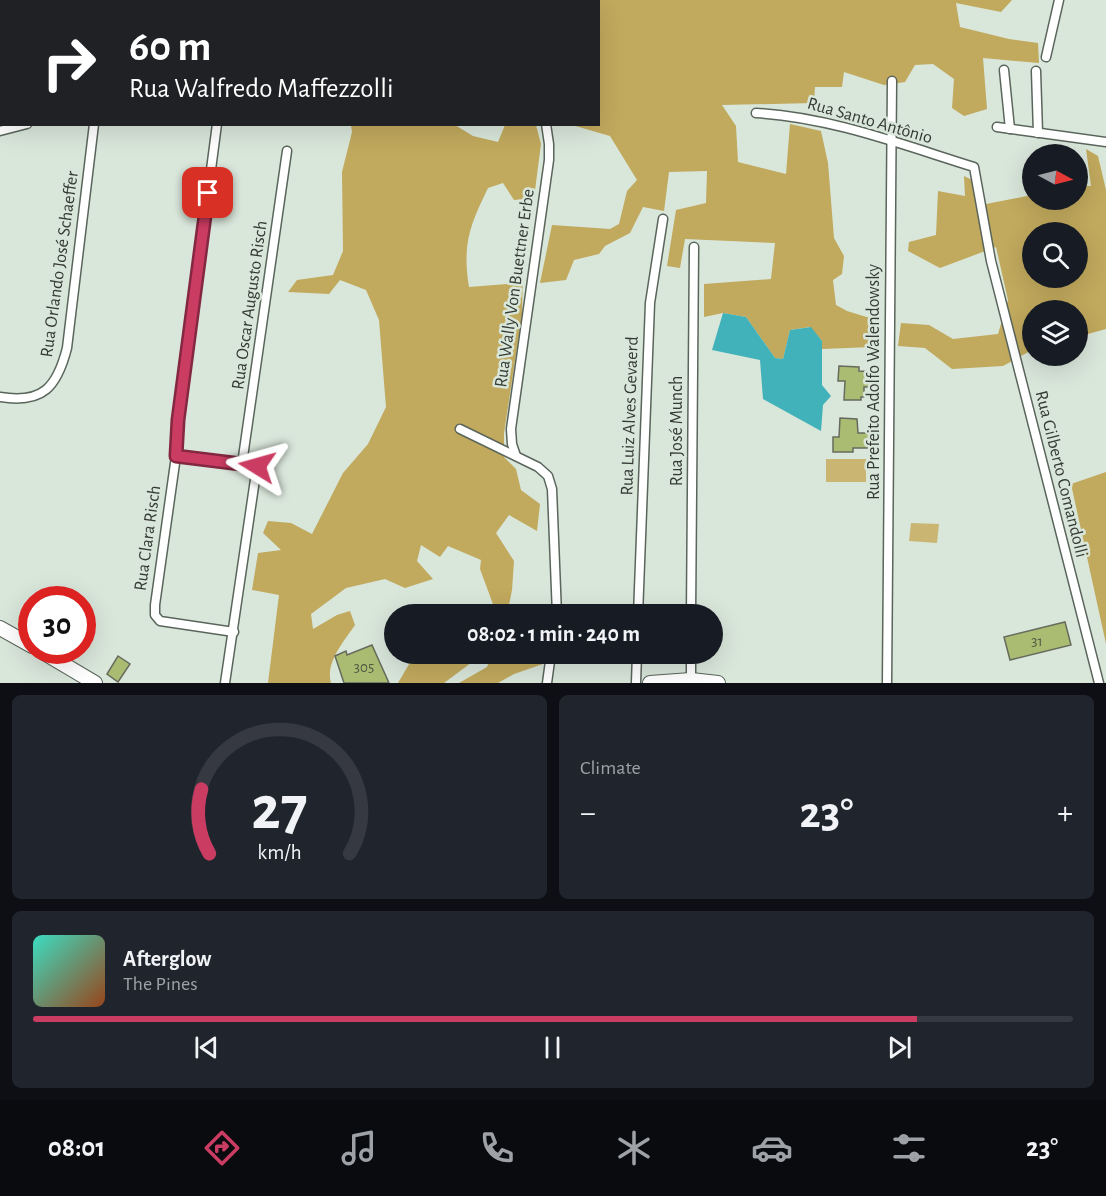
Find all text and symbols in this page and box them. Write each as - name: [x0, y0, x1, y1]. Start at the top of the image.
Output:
- icon: right: [30, 24, 108, 102]
- text: 60 m: [129, 26, 211, 68]
- text: Rua Walfredo Maffezzolli: [129, 75, 394, 102]
- street label: Rua Santo Antônio: [805, 95, 934, 147]
- north arrow: [1022, 144, 1088, 210]
- map controls: [1022, 144, 1088, 366]
- pin: [182, 167, 233, 218]
- street label: Rua Orlando José Schaeffer: [38, 170, 82, 359]
- icon: arrive: [191, 176, 224, 209]
- street label: Rua Wally Von Buettner Erbe: [492, 188, 538, 389]
- street label: Rua Oscar Augusto Risch: [229, 220, 271, 391]
- button: search: [1022, 222, 1088, 288]
- street label: Rua Prefeito Adolfo Walendowsky: [865, 264, 883, 500]
- button: layers: [1022, 300, 1088, 366]
- street label: Rua Luiz Alves Gevaerd: [618, 336, 642, 496]
- street label: Rua José Munch: [668, 376, 686, 486]
- street label: Rua Gilberto Comandolli: [1032, 389, 1090, 560]
- position arrow: [225, 434, 289, 498]
- street label: Rua Clara Risch: [132, 484, 164, 592]
- speed limit sign: 30: [18, 586, 96, 664]
- text: 08:02 · 1 min · 240 m: [467, 623, 640, 645]
- house number: 31: [1031, 634, 1043, 649]
- house number: 305: [354, 660, 374, 675]
- text: Climate: [580, 758, 641, 778]
- text: 27: [251, 778, 308, 840]
- text: 23°: [800, 791, 853, 836]
- text: −: [580, 797, 596, 830]
- text: +: [1057, 797, 1073, 830]
- text: km/h: [257, 842, 302, 863]
- text: Afterglow: [123, 948, 211, 970]
- text: The Pines: [123, 974, 198, 994]
- icon: previous: [190, 1031, 223, 1064]
- icon: pause: [536, 1031, 569, 1064]
- icon: next: [883, 1031, 916, 1064]
- icon: directions: [201, 1127, 243, 1169]
- icon: music: [338, 1127, 380, 1169]
- icon: phone: [476, 1127, 518, 1169]
- icon: climate: [613, 1127, 655, 1169]
- icon: car: [751, 1127, 793, 1169]
- icon: filters: [888, 1127, 930, 1169]
- text: 08:01: [48, 1134, 105, 1161]
- text: 23°: [1026, 1134, 1058, 1161]

